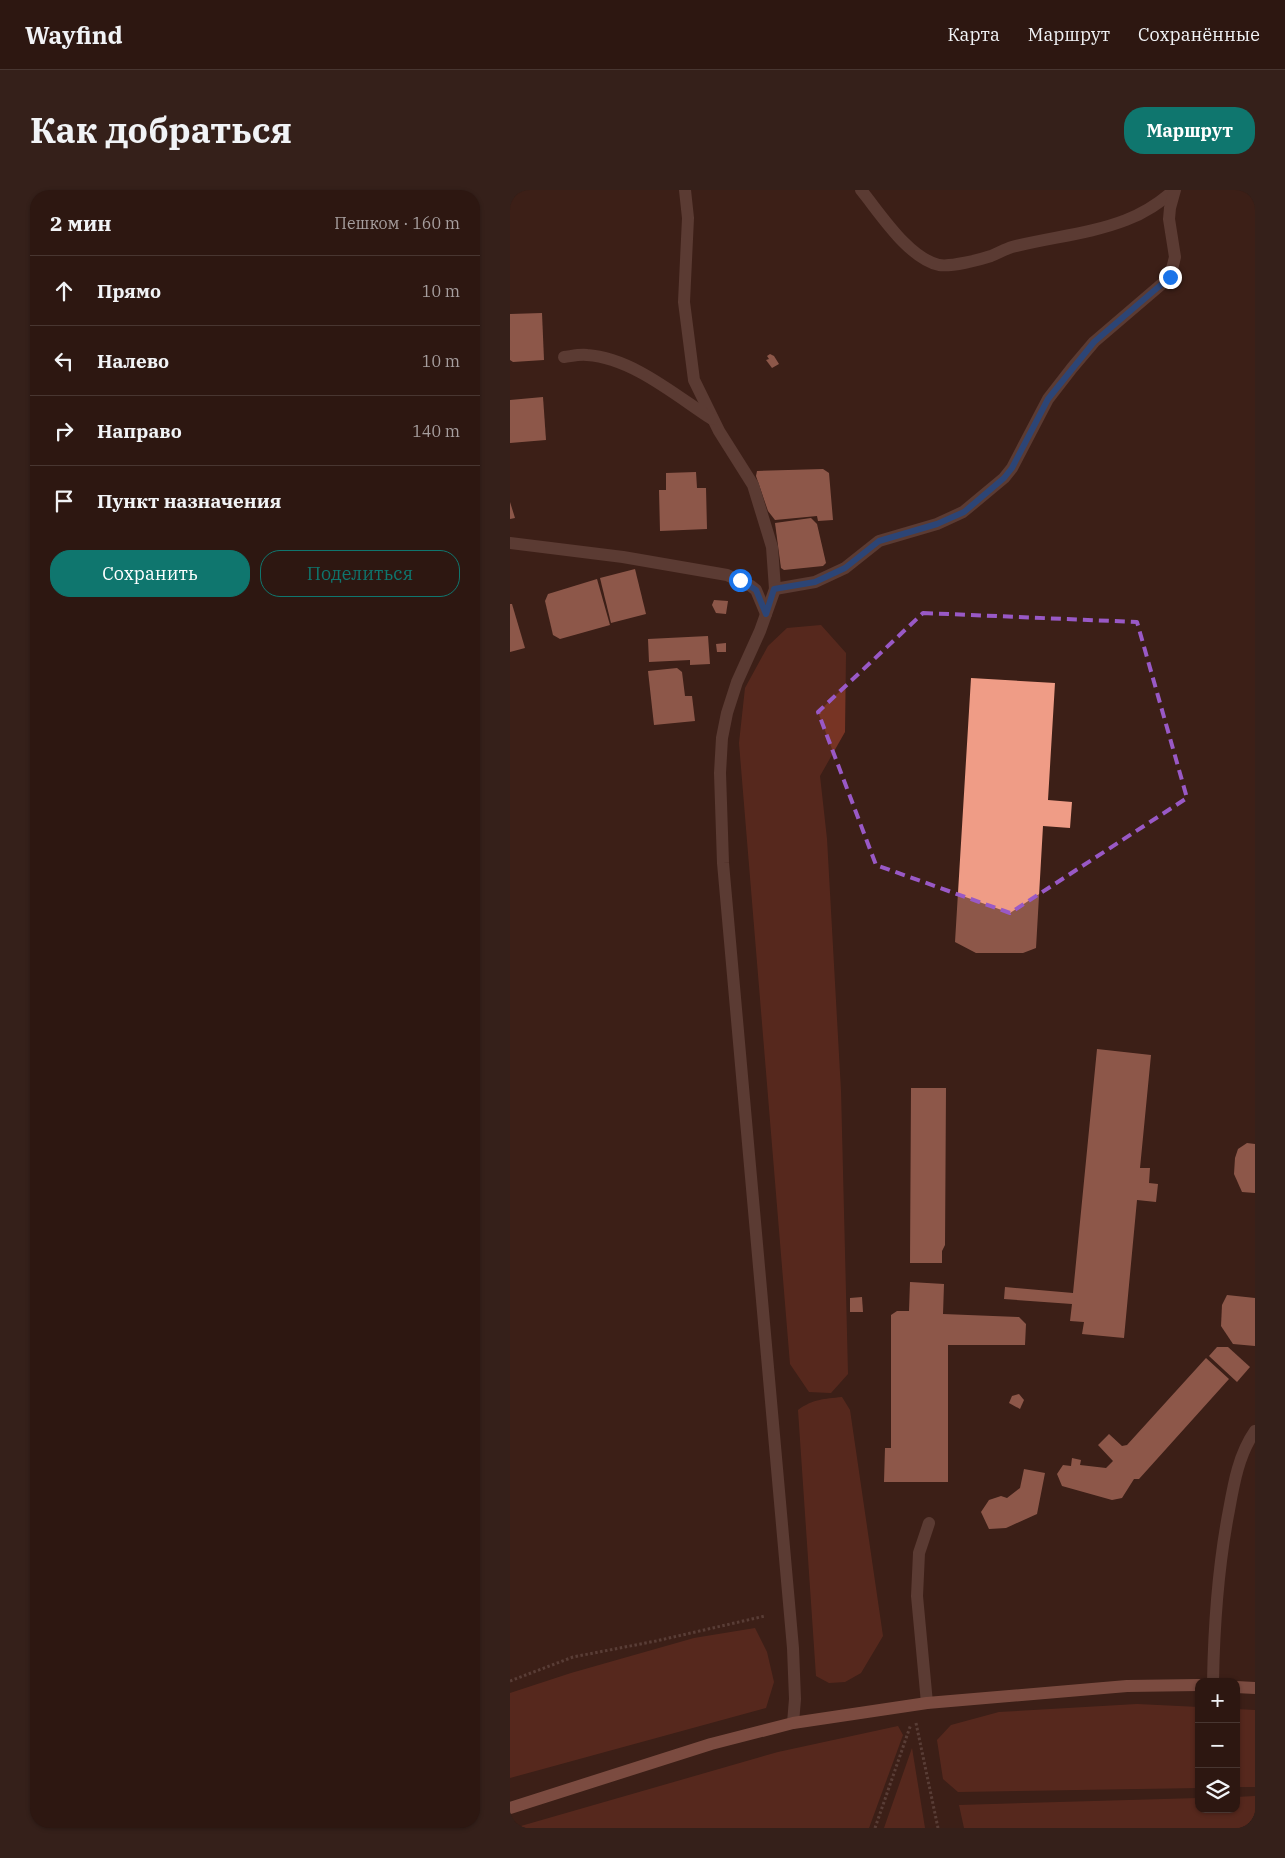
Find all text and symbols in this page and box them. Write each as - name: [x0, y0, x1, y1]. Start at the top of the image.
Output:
- text: Wayfind: [25, 19, 123, 51]
- text: Карта: [947, 23, 1000, 46]
- text: Маршрут: [1028, 23, 1110, 46]
- text: Сохранённые: [1138, 23, 1260, 46]
- text: Как добраться: [30, 107, 292, 153]
- button: Маршрут: [1124, 107, 1255, 154]
- text: 2 мин: [50, 209, 112, 237]
- text: Пешком · 160 m: [334, 213, 460, 233]
- route end: [1159, 266, 1182, 289]
- icon: ahead: [50, 277, 78, 305]
- text: Прямо: [97, 279, 161, 303]
- text: 10 m: [422, 281, 460, 301]
- icon: left: [50, 347, 78, 375]
- text: Налево: [97, 349, 169, 373]
- text: 10 m: [422, 351, 460, 371]
- icon: right: [50, 417, 78, 445]
- text: Направо: [97, 419, 182, 443]
- text: 140 m: [412, 421, 460, 441]
- icon: arrive: [50, 487, 78, 515]
- text: Пункт назначения: [97, 489, 281, 513]
- button: Сохранить: [50, 550, 250, 597]
- button: Поделиться: [260, 550, 460, 597]
- route start: [729, 569, 752, 592]
- map controls: [1195, 1678, 1240, 1813]
- button: +: [1195, 1678, 1240, 1723]
- button: −: [1195, 1723, 1240, 1768]
- button: layers: [1195, 1768, 1240, 1813]

